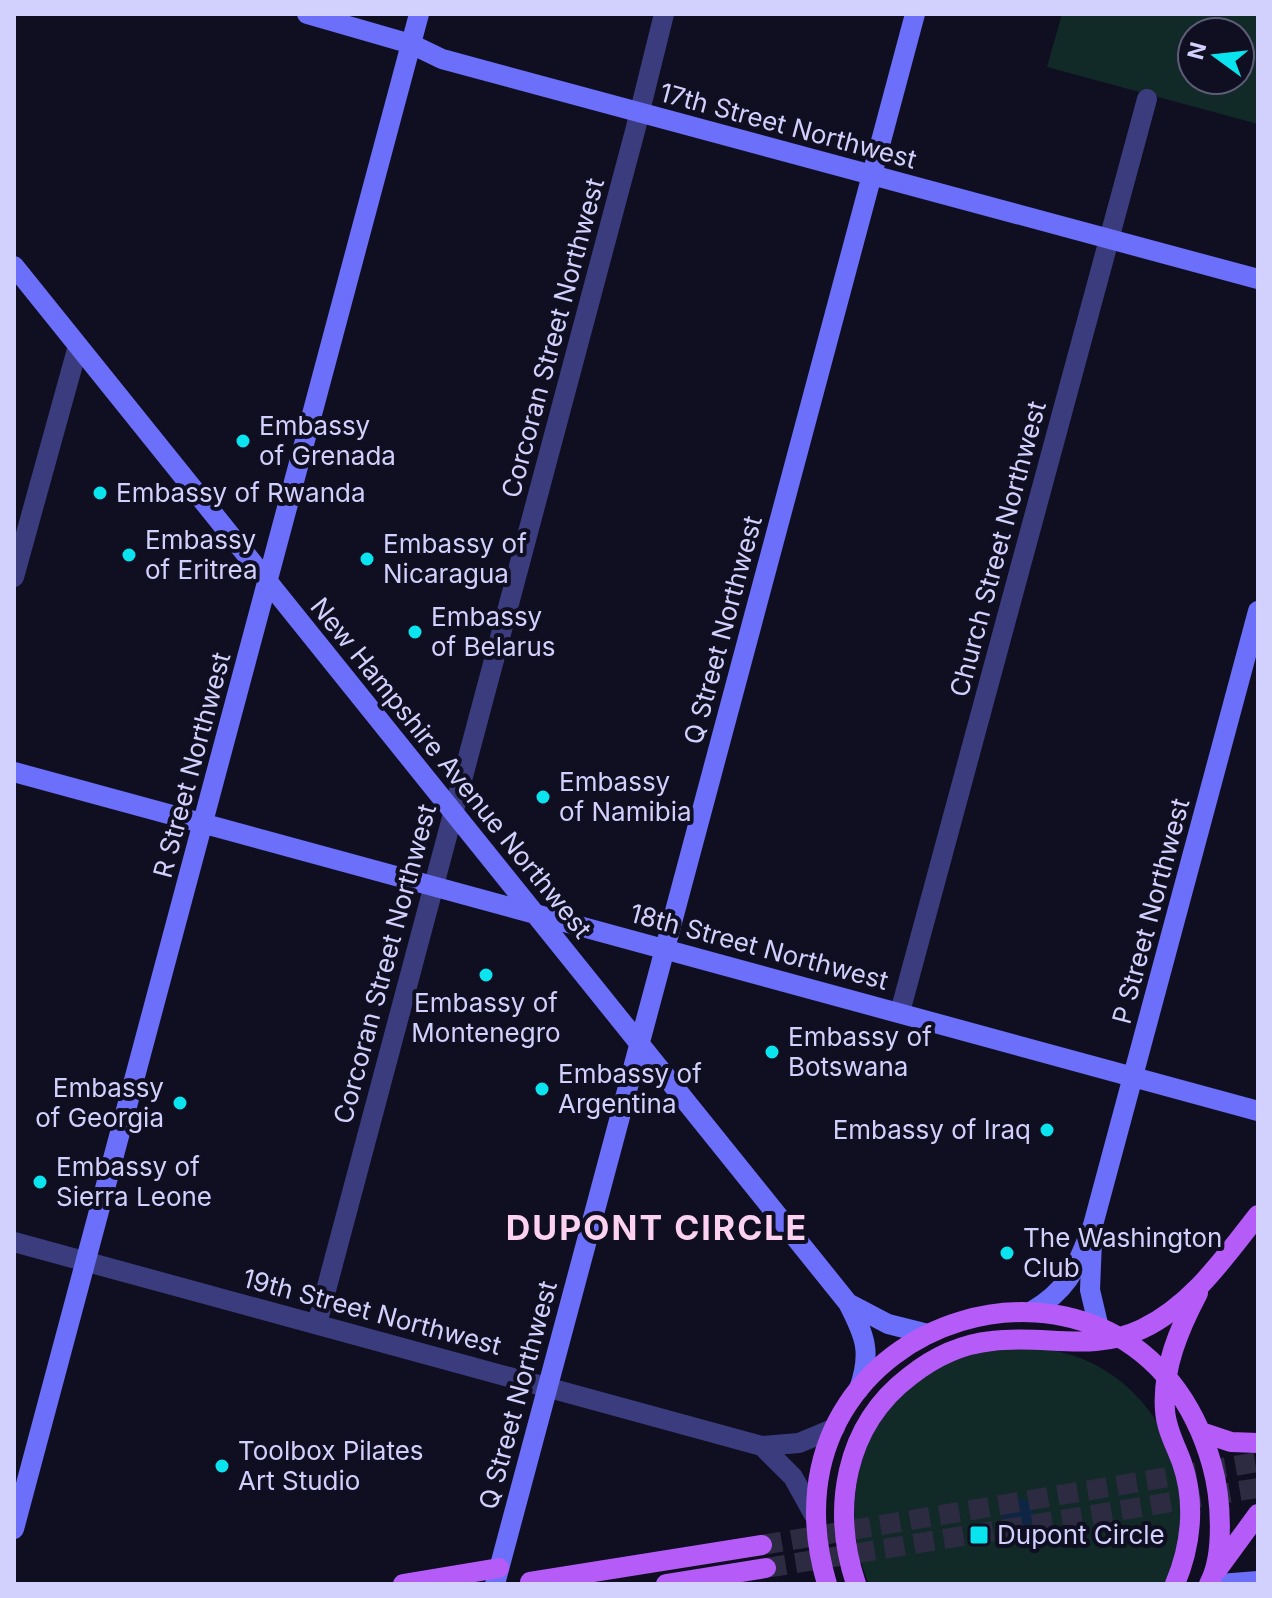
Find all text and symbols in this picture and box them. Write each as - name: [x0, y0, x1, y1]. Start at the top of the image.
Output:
- north arrow: [1176, 16, 1256, 96]
- text: N: [1182, 39, 1211, 62]
- street label: 17th Street Northwest: [656, 76, 920, 175]
- street label: Corcoran Street Northwest: [495, 175, 610, 501]
- street label: Church Street Northwest: [943, 398, 1052, 700]
- place label: Embassy of Grenada: [259, 410, 396, 471]
- marker: Embassy of Grenada: [234, 432, 252, 450]
- place label: Embassy of Rwanda: [116, 477, 366, 508]
- marker: Embassy of Rwanda: [91, 484, 109, 502]
- street label: Q Street Northwest: [677, 512, 768, 748]
- place label: Embassy of Eritrea: [145, 524, 258, 585]
- place label: Embassy of Nicaragua: [383, 528, 527, 589]
- marker: Embassy of Eritrea: [120, 546, 138, 564]
- marker: Embassy of Nicaragua: [358, 550, 376, 568]
- street label: New Hampshire Avenue Northwest: [304, 591, 598, 944]
- place label: Embassy of Belarus: [431, 601, 555, 662]
- marker: Embassy of Belarus: [406, 623, 424, 641]
- street label: R Street Northwest: [146, 649, 237, 881]
- place label: Embassy of Namibia: [559, 766, 692, 827]
- marker: Embassy of Namibia: [534, 788, 552, 806]
- street label: P Street Northwest: [1106, 795, 1196, 1027]
- street label: Corcoran Street Northwest: [327, 801, 442, 1127]
- street label: 18th Street Northwest: [627, 897, 892, 996]
- marker: Embassy of Montenegro: [477, 966, 495, 984]
- place label: Embassy of Montenegro: [411, 987, 561, 1048]
- place label: Embassy of Botswana: [788, 1021, 932, 1082]
- marker: Embassy of Botswana: [763, 1043, 781, 1061]
- place label: Embassy of Argentina: [558, 1058, 702, 1119]
- place label: Embassy of Georgia: [35, 1072, 164, 1133]
- marker: Embassy of Argentina: [533, 1080, 551, 1098]
- marker: Embassy of Georgia: [171, 1094, 189, 1112]
- place label: Embassy of Iraq: [833, 1114, 1031, 1145]
- marker: Embassy of Iraq: [1038, 1121, 1056, 1139]
- place label: Embassy of Sierra Leone: [56, 1151, 212, 1212]
- marker: Embassy of Sierra Leone: [31, 1173, 49, 1191]
- district label: DUPONT CIRCLE: [506, 1207, 808, 1248]
- place label: The Washington Club: [1023, 1222, 1222, 1283]
- marker: The Washington Club: [998, 1244, 1016, 1262]
- street label: 19th Street Northwest: [239, 1262, 505, 1361]
- street label: Q Street Northwest: [472, 1277, 563, 1513]
- place label: Toolbox Pilates Art Studio: [238, 1435, 424, 1496]
- marker: Toolbox Pilates Art Studio: [213, 1457, 231, 1475]
- place label: Dupont Circle: [997, 1519, 1165, 1550]
- marker: Dupont Circle: [968, 1524, 990, 1546]

